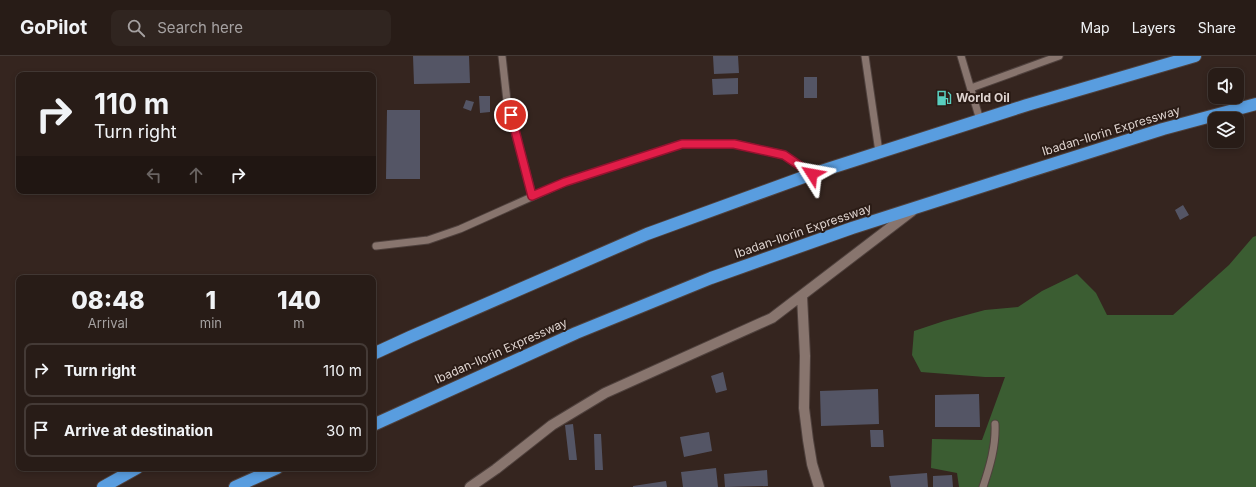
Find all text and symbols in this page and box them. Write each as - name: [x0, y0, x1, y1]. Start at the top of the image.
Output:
- search box: [111, 10, 391, 46]
- text: GoPilot: [20, 16, 87, 39]
- icon: search: [125, 17, 147, 39]
- text: Search here: [157, 18, 243, 37]
- text: Map: [1081, 19, 1110, 36]
- text: Layers: [1132, 19, 1176, 36]
- text: Share: [1198, 19, 1236, 36]
- map controls: [1208, 68, 1244, 148]
- button: sound: [1208, 68, 1244, 104]
- text: 110 m: [94, 87, 169, 121]
- icon: right: [28, 88, 80, 140]
- fuel station icon: World Oil: [935, 89, 953, 107]
- place label: World Oil: [956, 90, 1010, 105]
- pin: [494, 98, 528, 132]
- street label: Ibadan-Ilorin Expressway: [1040, 102, 1182, 159]
- icon: arrive: [500, 104, 522, 126]
- button: layers: [1208, 112, 1244, 148]
- text: Turn right: [94, 121, 177, 142]
- position arrow: [791, 153, 833, 195]
- icon: left: [143, 164, 165, 186]
- icon: ahead: [185, 164, 207, 186]
- icon: right: [227, 164, 249, 186]
- street label: Ibadan-Ilorin Expressway: [732, 200, 873, 261]
- text: 08:48: [71, 286, 145, 315]
- text: 1: [206, 286, 216, 315]
- text: 140: [277, 286, 321, 315]
- street label: Ibadan-Ilorin Expressway: [432, 314, 570, 387]
- text: Arrival: [88, 315, 128, 331]
- text: min: [200, 315, 222, 331]
- text: m: [293, 315, 305, 331]
- icon: right: [30, 359, 52, 381]
- text: Turn right: [64, 361, 136, 380]
- text: 110 m: [323, 361, 362, 380]
- icon: arrive: [30, 419, 52, 441]
- text: Arrive at destination: [64, 421, 213, 440]
- text: 30 m: [326, 421, 362, 440]

